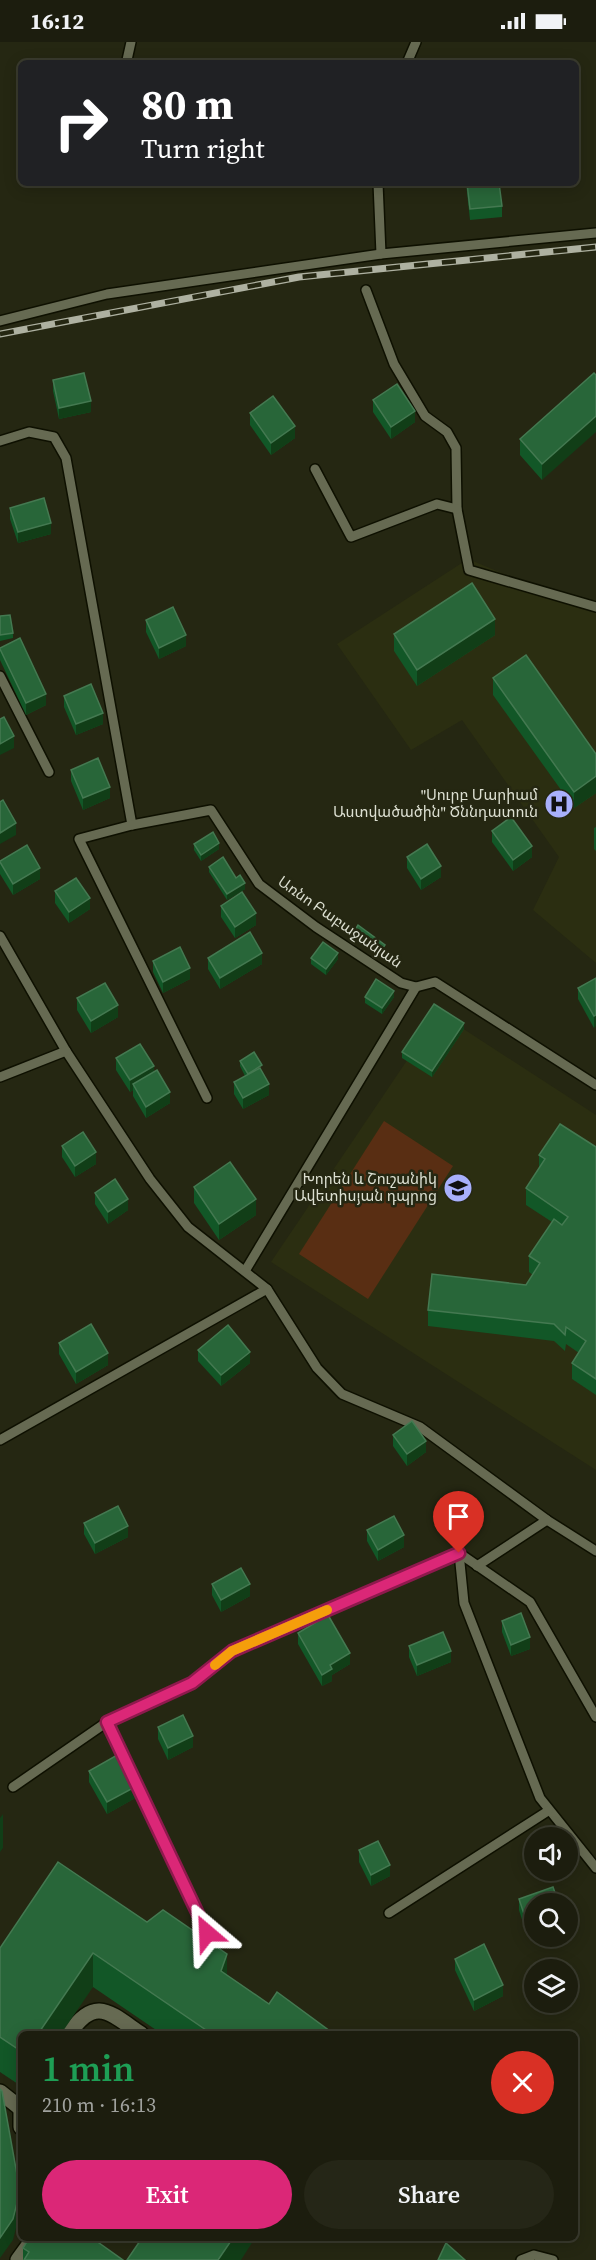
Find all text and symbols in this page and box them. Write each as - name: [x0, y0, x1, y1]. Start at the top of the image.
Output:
- text: 16:12: [30, 6, 84, 36]
- text: 80 m: [141, 75, 234, 133]
- icon: right: [42, 84, 120, 162]
- text: Turn right: [141, 130, 265, 167]
- place label: "Սուրբ Մարիամ Աստվածածին" Ծննդատուն: [333, 784, 538, 822]
- hospital icon: "Սուրբ Մարիամ Աստվածածին" Ծննդատուն: [543, 788, 575, 820]
- street label: Առնո Բաբաջանյան: [274, 871, 407, 972]
- place label: Խորեն և Շուշանիկ Ավետիսյան դպրոց: [294, 1168, 437, 1206]
- school or university icon: Խորեն և Շուշանիկ Ավետիսյան դպրոց: [442, 1172, 474, 1204]
- pin: [433, 1491, 484, 1553]
- icon: arrive: [442, 1500, 475, 1533]
- map controls: [524, 1827, 578, 2013]
- button: sound: [524, 1827, 578, 1881]
- button: search: [524, 1893, 578, 1947]
- position arrow: [175, 1901, 239, 1965]
- button: layers: [524, 1959, 578, 2013]
- text: 1 min: [42, 2044, 134, 2093]
- button: close: [491, 2051, 554, 2114]
- text: 210 m · 16:13: [42, 2091, 156, 2119]
- button: Exit: [42, 2160, 292, 2229]
- button: Share: [304, 2160, 554, 2229]

